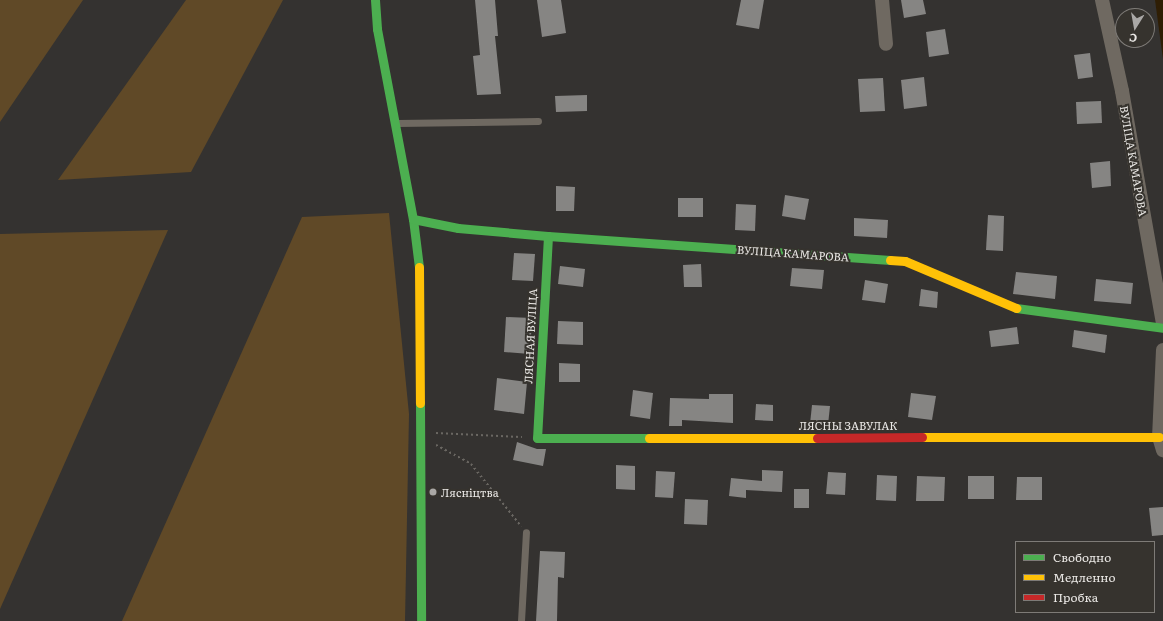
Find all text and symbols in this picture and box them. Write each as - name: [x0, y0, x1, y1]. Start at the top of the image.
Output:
- north arrow: [1115, 8, 1155, 48]
- text: С: [1128, 30, 1138, 47]
- street label: ВУЛІЦА КАМАРОВА: [1118, 105, 1150, 217]
- street label: ВУЛІЦА КАМАРОВА: [737, 243, 849, 263]
- street label: ЛЯСНАЯ ВУЛІЦА: [521, 288, 539, 384]
- street label: ЛЯСНЫ ЗАВУЛАК: [799, 418, 897, 432]
- place label: Лясніцтва: [441, 485, 499, 499]
- marker: Лясніцтва: [428, 487, 438, 497]
- legend: [1015, 541, 1155, 613]
- text: Свободно: [1053, 548, 1111, 566]
- text: Медленно: [1053, 568, 1116, 586]
- text: Пробка: [1053, 588, 1098, 606]

